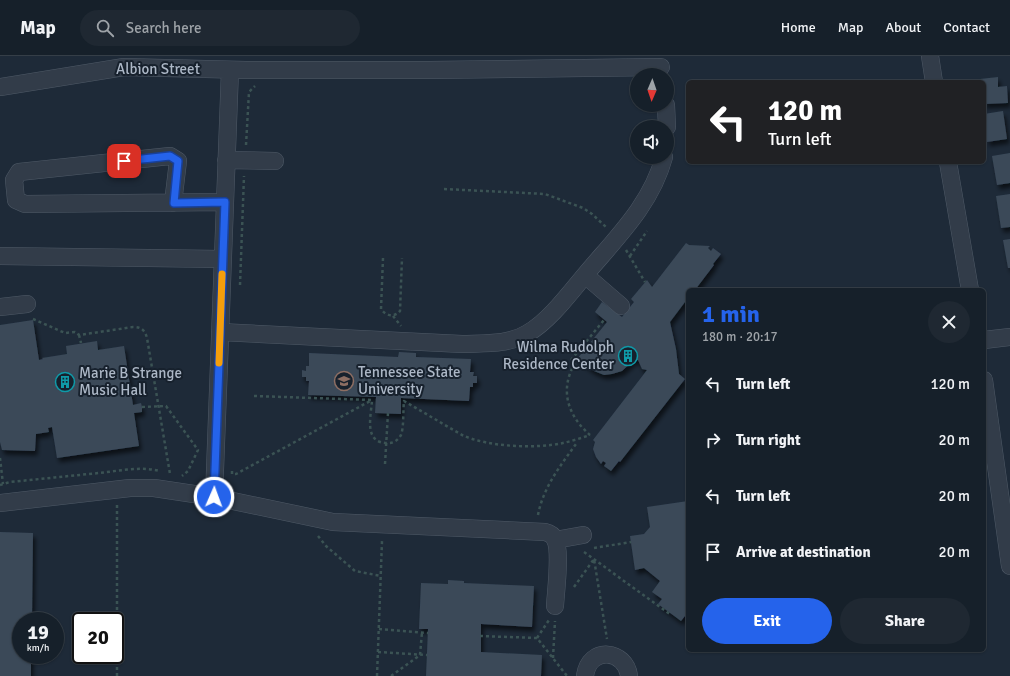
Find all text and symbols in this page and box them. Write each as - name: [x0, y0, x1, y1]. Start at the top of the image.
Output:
- search box: [80, 10, 360, 46]
- text: Map: [20, 16, 56, 40]
- icon: search: [94, 17, 116, 39]
- text: Search here: [126, 19, 201, 37]
- text: Home: [781, 19, 816, 36]
- text: Map: [838, 19, 863, 36]
- text: About: [885, 19, 921, 36]
- text: Contact: [943, 19, 990, 36]
- street label: Albion Street: [116, 60, 200, 78]
- north arrow: [630, 68, 674, 112]
- map controls: [630, 68, 674, 164]
- text: 120 m: [768, 94, 842, 128]
- icon: left: [702, 96, 754, 148]
- button: sound: [630, 120, 674, 164]
- text: Turn left: [768, 128, 831, 150]
- pin: [107, 144, 141, 178]
- icon: arrive: [113, 150, 135, 172]
- text: 1 min: [702, 299, 760, 329]
- button: close: [928, 301, 970, 343]
- text: 180 m · 20:17: [702, 329, 778, 345]
- place label: Wilma Rudolph Residence Center: [503, 338, 614, 373]
- building icon: Wilma Rudolph Residence Center: [617, 345, 639, 367]
- place label: Tennessee State University: [358, 363, 461, 398]
- place label: Marie B Strange Music Hall: [79, 364, 182, 399]
- school or university icon: Tennessee State University: [333, 370, 355, 392]
- building icon: Marie B Strange Music Hall: [54, 371, 76, 393]
- icon: left: [702, 373, 724, 395]
- text: Turn left: [736, 375, 790, 393]
- text: 120 m: [930, 375, 970, 393]
- icon: right: [702, 429, 724, 451]
- text: Turn right: [736, 431, 801, 449]
- text: 20 m: [939, 431, 970, 449]
- position arrow: [193, 476, 235, 518]
- icon: left: [702, 485, 724, 507]
- text: Turn left: [736, 487, 790, 505]
- text: 20 m: [939, 487, 970, 505]
- icon: arrive: [702, 541, 724, 563]
- text: Arrive at destination: [736, 543, 871, 561]
- text: 20 m: [939, 543, 970, 561]
- button: Exit: [702, 598, 832, 644]
- button: Share: [840, 598, 970, 644]
- speed limit sign: 20: [72, 612, 124, 664]
- text: 19: [27, 620, 49, 645]
- text: km/h: [27, 642, 49, 654]

